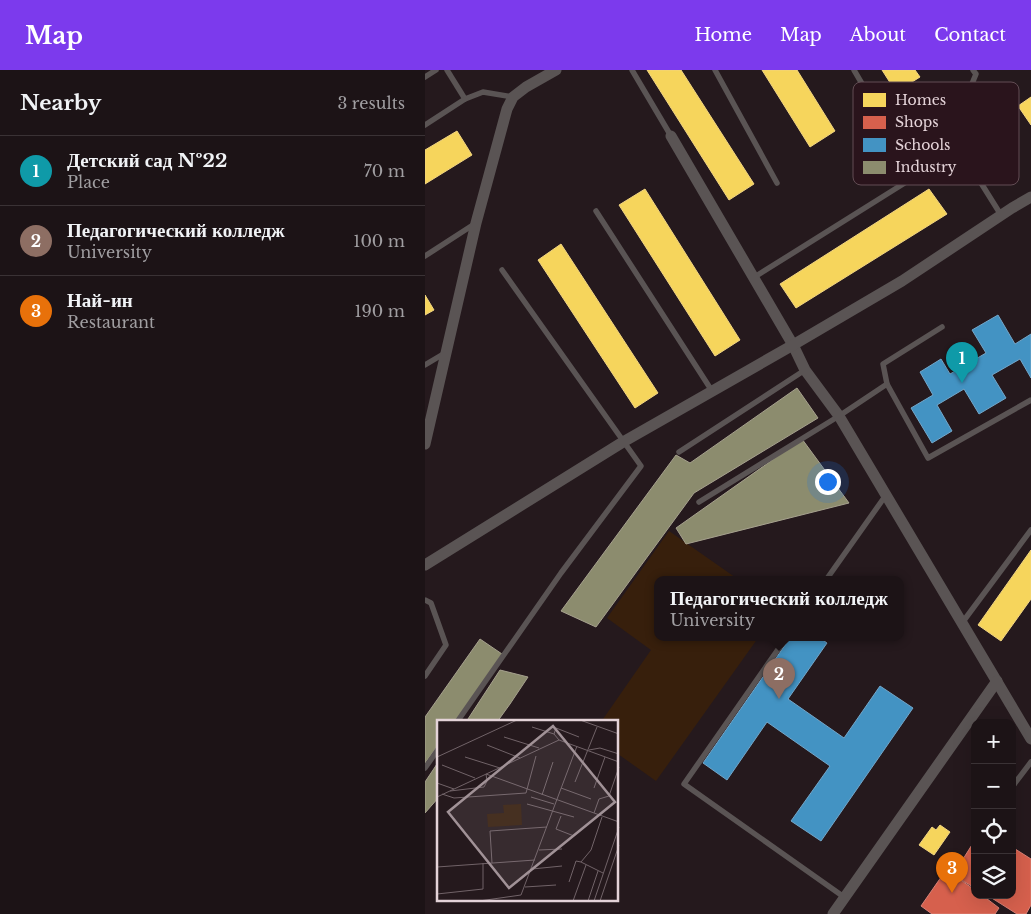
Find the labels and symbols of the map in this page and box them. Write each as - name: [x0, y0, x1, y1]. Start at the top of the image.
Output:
- legend: [853, 82, 1019, 185]
- text: Homes: [895, 91, 946, 109]
- text: Shops: [895, 113, 939, 131]
- text: Schools: [895, 136, 950, 154]
- text: Industry: [895, 158, 957, 176]
- pin: 1: [946, 342, 978, 383]
- your location: [815, 469, 841, 495]
- pin: 2: [763, 658, 795, 699]
- inset map: [437, 720, 619, 902]
- pin: 3: [936, 852, 968, 893]

